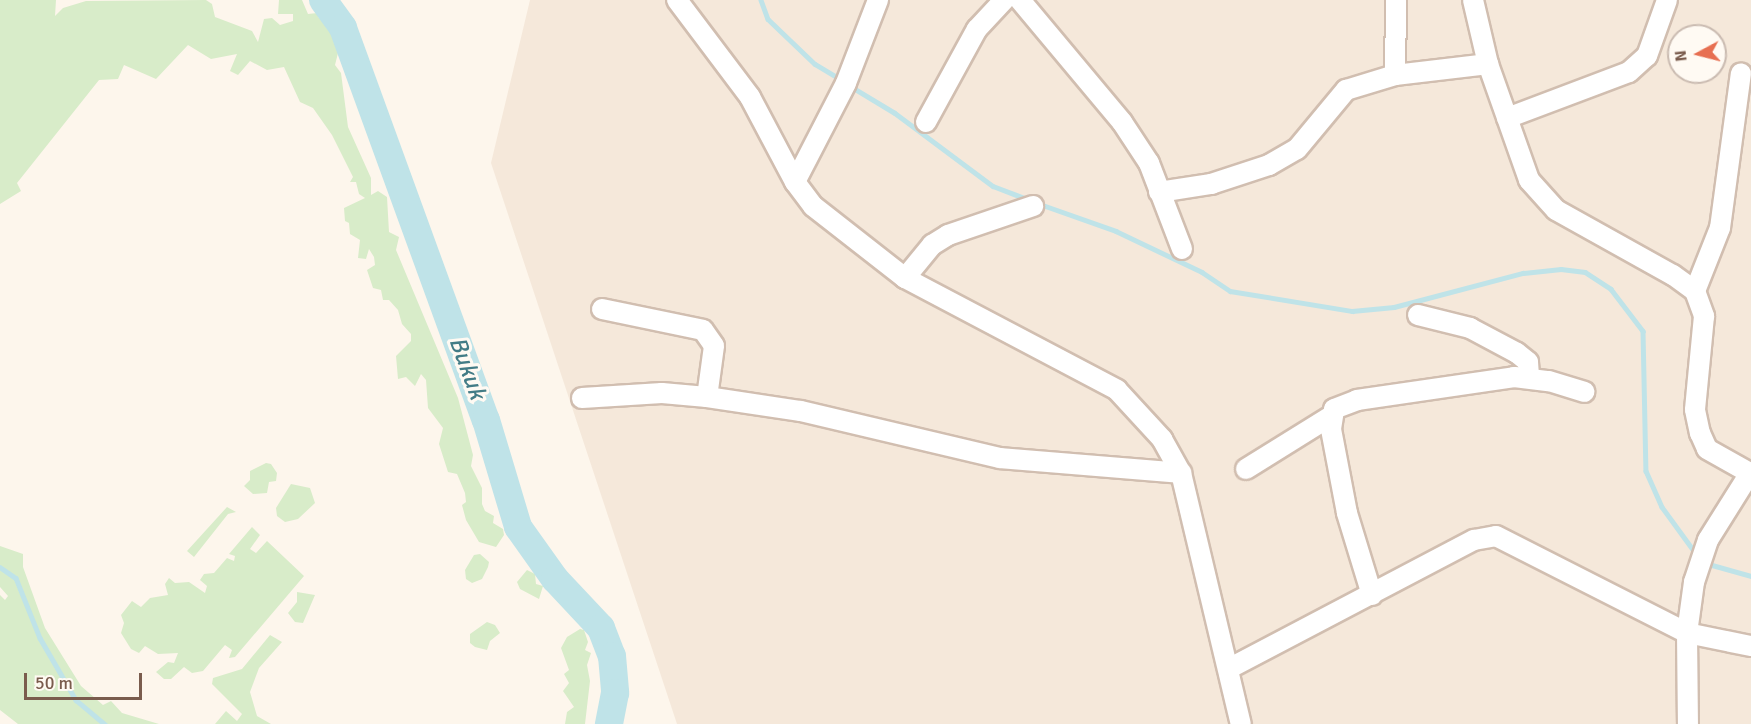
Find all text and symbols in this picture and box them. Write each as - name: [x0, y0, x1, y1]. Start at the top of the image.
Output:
- north arrow: [1667, 24, 1727, 84]
- text: N: [1671, 49, 1692, 63]
- water label: Bukuk: [442, 333, 492, 403]
- scale bar: [27, 661, 146, 699]
- text: 50 m: [35, 672, 73, 694]

